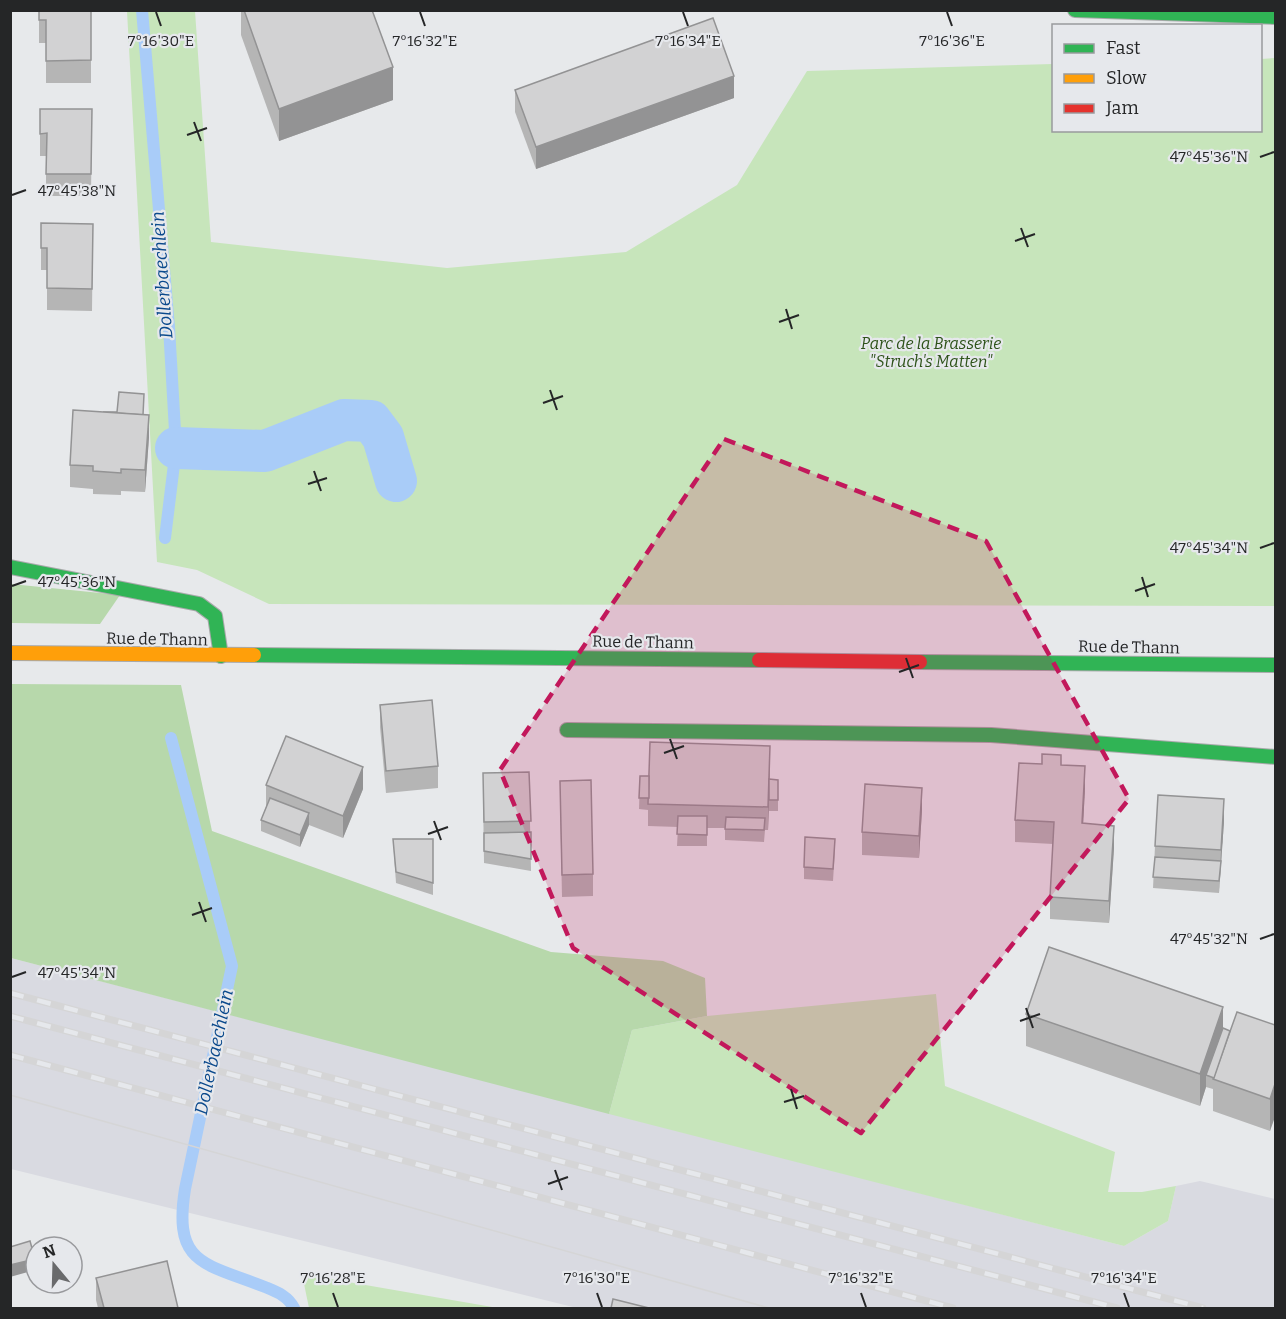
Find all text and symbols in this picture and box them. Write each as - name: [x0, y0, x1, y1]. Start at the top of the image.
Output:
- legend: [1052, 24, 1262, 132]
- text: 7°16'30"E: [128, 32, 194, 50]
- text: 7°16'32"E: [393, 32, 457, 50]
- text: 7°16'34"E: [655, 32, 721, 50]
- text: 7°16'36"E: [919, 32, 985, 50]
- text: Fast: [1106, 37, 1141, 59]
- text: Slow: [1106, 67, 1147, 89]
- text: Jam: [1105, 97, 1139, 119]
- text: 47°45'36"N: [1170, 148, 1248, 166]
- text: 47°45'38"N: [38, 182, 116, 200]
- water label: Dollerbaechlein: [147, 211, 177, 339]
- park label: Parc de la Brasserie "Struch's Matten": [861, 334, 1001, 371]
- text: 47°45'34"N: [1170, 539, 1248, 557]
- text: 47°45'36"N: [38, 573, 116, 591]
- street label: Rue de Thann: [106, 629, 208, 649]
- street label: Rue de Thann: [592, 632, 694, 652]
- street label: Rue de Thann: [1078, 637, 1180, 657]
- text: 47°45'32"N: [1170, 930, 1248, 948]
- text: 47°45'34"N: [38, 964, 116, 982]
- water label: Dollerbaechlein: [190, 987, 238, 1117]
- north arrow: [24, 1235, 84, 1295]
- text: N: [40, 1240, 58, 1262]
- text: 7°16'28"E: [301, 1269, 365, 1287]
- text: 7°16'30"E: [564, 1269, 630, 1287]
- text: 7°16'32"E: [829, 1269, 893, 1287]
- text: 7°16'34"E: [1091, 1269, 1157, 1287]

